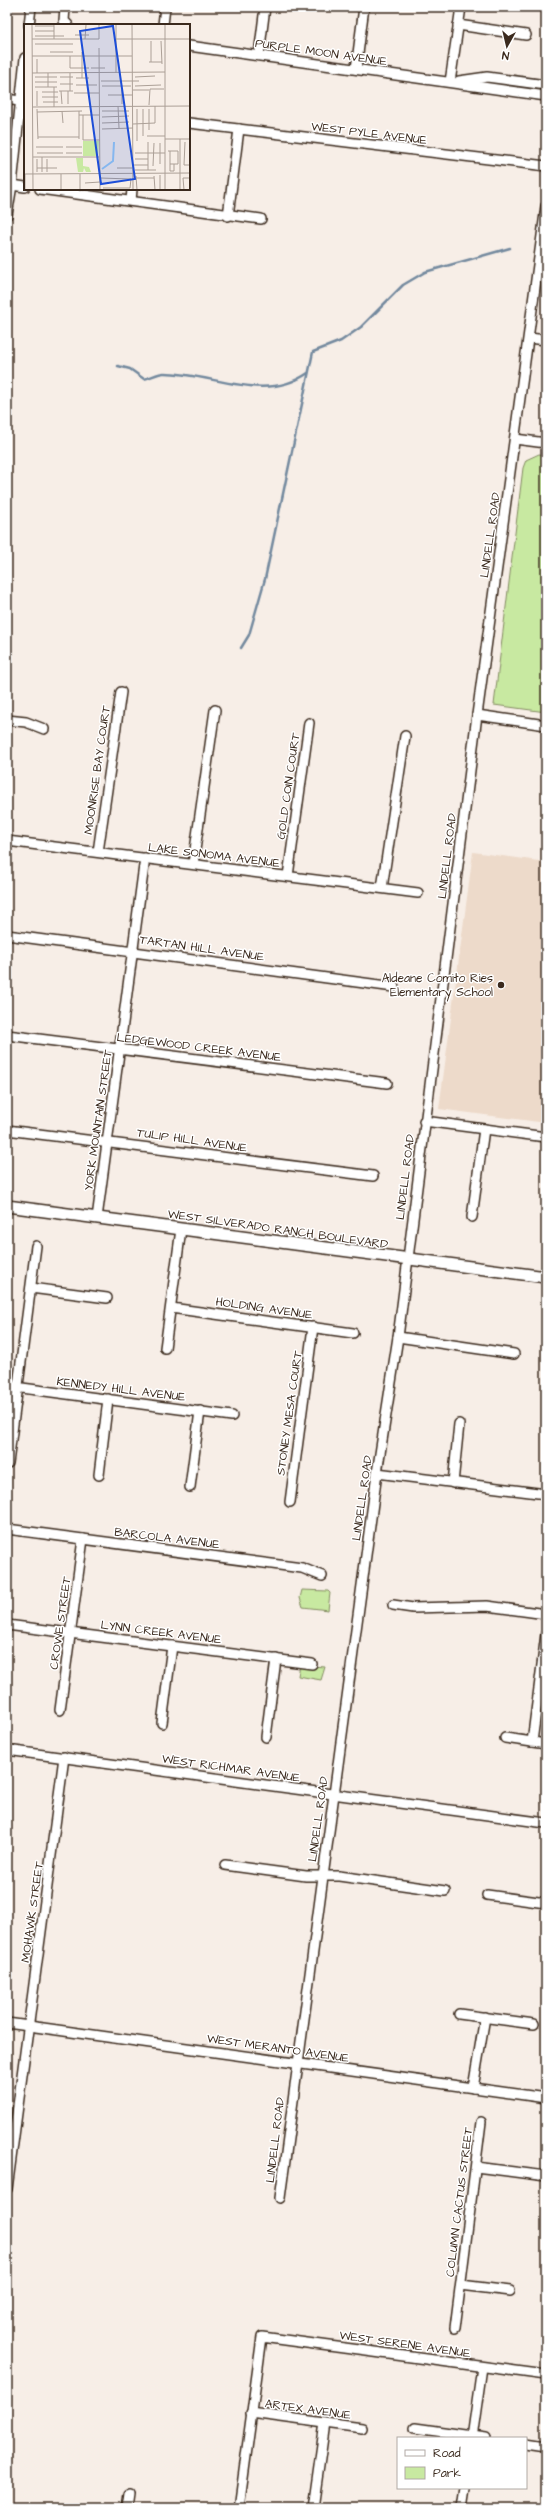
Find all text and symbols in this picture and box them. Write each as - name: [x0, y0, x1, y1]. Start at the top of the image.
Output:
- inset map: [24, 24, 190, 190]
- north arrow: [487, 26, 527, 66]
- street label: PURPLE MOON AVENUE: [254, 35, 388, 70]
- text: N: [501, 47, 510, 63]
- street label: WEST PYLE AVENUE: [310, 118, 428, 149]
- street label: LINDELL ROAD: [476, 491, 505, 579]
- street label: MOONRISE BAY COURT: [80, 704, 115, 836]
- street label: GOLD COIN COURT: [273, 731, 304, 840]
- street label: LINDELL ROAD: [434, 812, 461, 900]
- street label: LAKE SONOMA AVENUE: [147, 839, 281, 872]
- street label: TARTAN HILL AVENUE: [139, 931, 265, 966]
- place label: Aldeane Comito Ries Elementary School: [382, 970, 493, 1002]
- marker: Aldeane Comito Ries Elementary School: [496, 980, 506, 990]
- street label: LEDGEWOOD CREEK AVENUE: [116, 1029, 282, 1066]
- street label: YORK MOUNTAIN STREET: [80, 1048, 117, 1192]
- street label: TULIP HILL AVENUE: [136, 1124, 248, 1157]
- street label: LINDELL ROAD: [392, 1133, 419, 1221]
- street label: WEST SILVERADO RANCH BOULEVARD: [167, 1206, 389, 1253]
- street label: HOLDING AVENUE: [214, 1293, 313, 1324]
- street label: STONEY MESA COURT: [272, 1349, 307, 1476]
- street label: KENNEDY HILL AVENUE: [56, 1373, 186, 1406]
- street label: LINDELL ROAD: [348, 1454, 377, 1542]
- street label: BARCOLA AVENUE: [113, 1524, 220, 1553]
- street label: CROWE STREET: [46, 1575, 76, 1671]
- street label: LYNN CREEK AVENUE: [100, 1617, 222, 1648]
- street label: WEST RICHMAR AVENUE: [161, 1750, 301, 1787]
- street label: LINDELL ROAD: [304, 1775, 333, 1863]
- street label: MOHAWK STREET: [17, 1860, 48, 1964]
- street label: WEST MERANTO AVENUE: [206, 2030, 350, 2067]
- street label: LINDELL ROAD: [262, 2096, 289, 2184]
- street label: COLUMN CACTUS STREET: [442, 2126, 477, 2278]
- street label: WEST SERENE AVENUE: [338, 2327, 471, 2362]
- street label: ARTEX AVENUE: [264, 2395, 352, 2424]
- legend: [397, 2437, 527, 2489]
- text: Road: [433, 2445, 461, 2462]
- text: Park: [433, 2465, 461, 2482]

